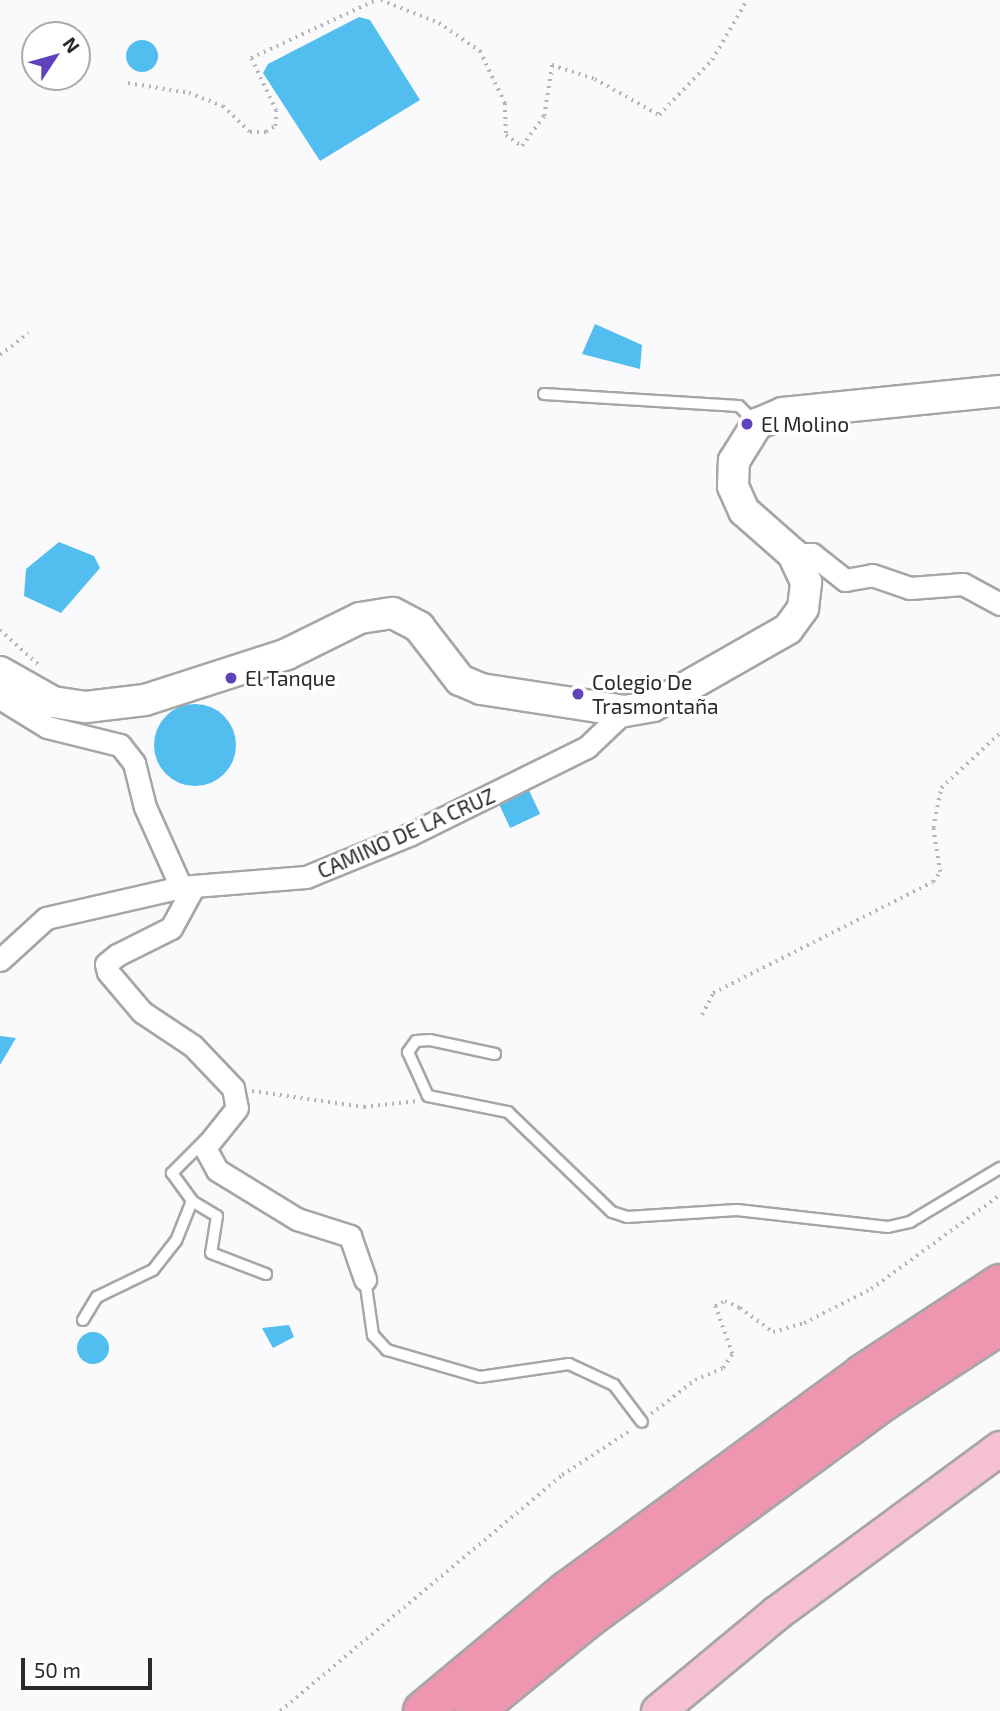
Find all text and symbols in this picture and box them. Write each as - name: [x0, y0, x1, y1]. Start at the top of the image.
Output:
- north arrow: [21, 21, 91, 91]
- text: N: [58, 32, 85, 57]
- place label: El Molino: [761, 411, 850, 437]
- marker: El Molino: [739, 416, 755, 432]
- place label: El Tanque: [245, 665, 337, 691]
- place label: Colegio De Trasmontaña: [592, 669, 719, 719]
- marker: El Tanque: [223, 670, 239, 686]
- marker: Colegio De Trasmontaña: [570, 686, 586, 702]
- street label: CAMINO DE LA CRUZ: [313, 782, 499, 884]
- scale bar: [24, 1644, 156, 1688]
- text: 50 m: [34, 1657, 81, 1682]

